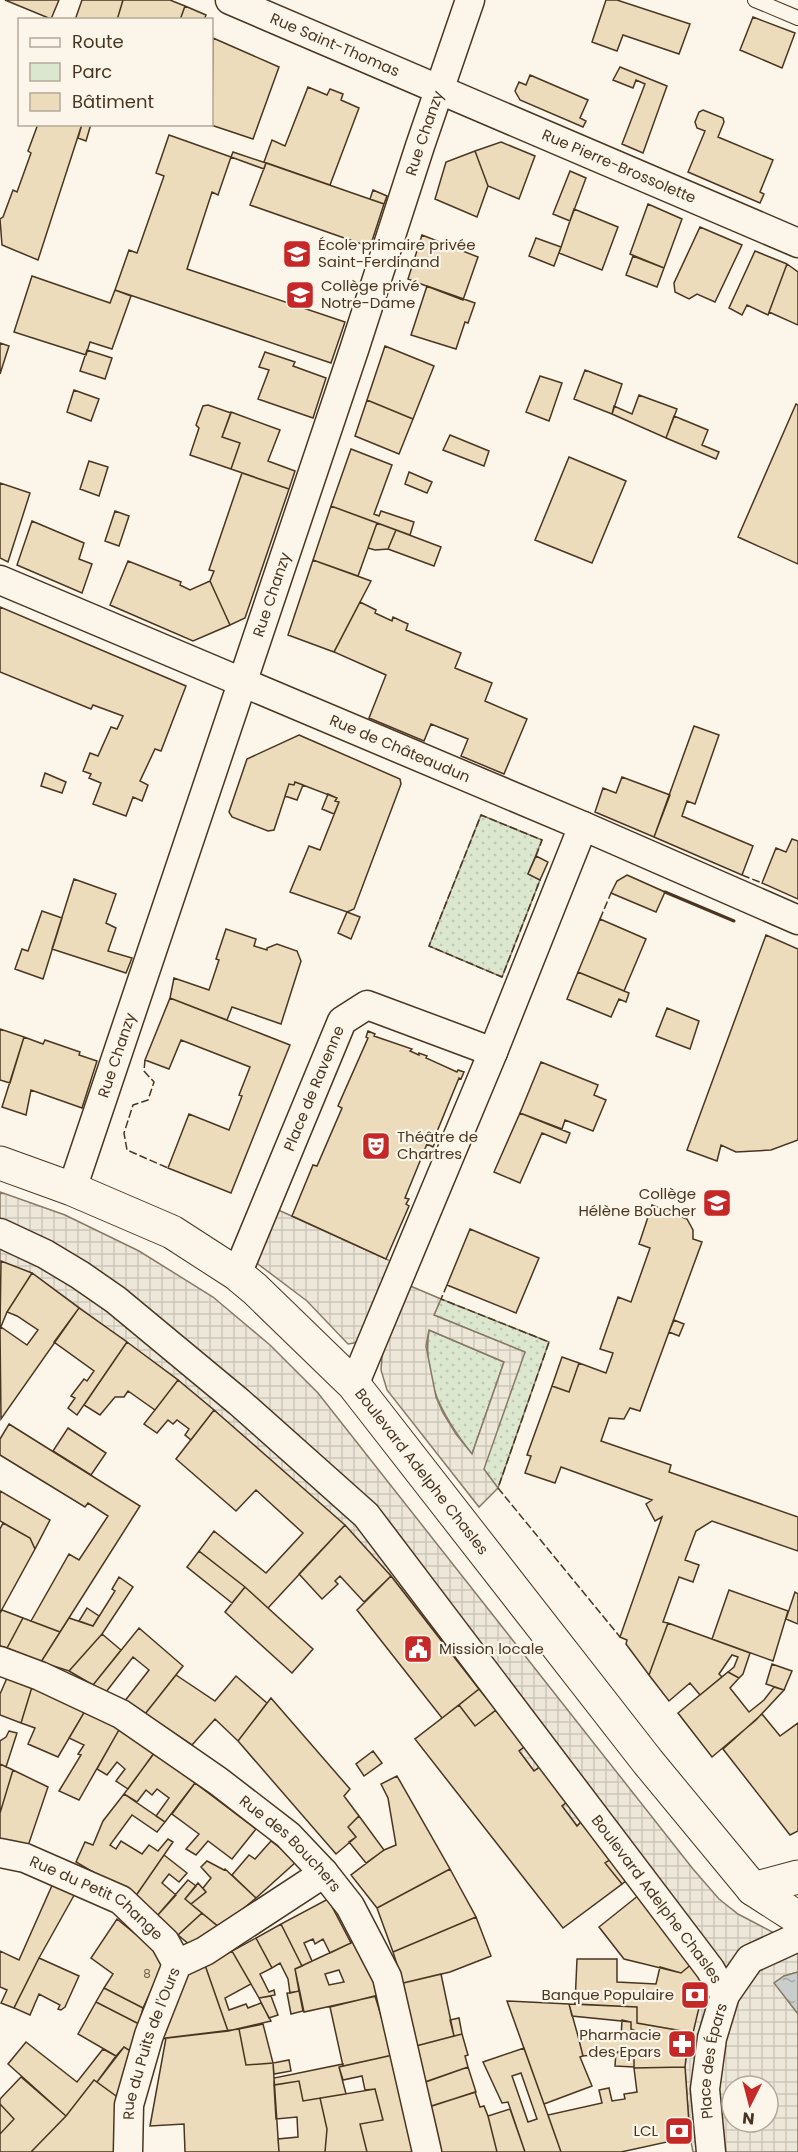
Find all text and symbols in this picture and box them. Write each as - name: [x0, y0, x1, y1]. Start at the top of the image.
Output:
- street label: Rue Saint-Thomas: [267, 7, 403, 81]
- legend: [18, 18, 213, 126]
- text: Route: [72, 29, 124, 54]
- text: Parc: [72, 59, 112, 84]
- street label: Rue Chanzy: [400, 87, 448, 178]
- text: Bâtiment: [72, 89, 154, 114]
- street label: Rue Pierre-Brossolette: [539, 124, 699, 208]
- place label: École primaire privée Saint-Ferdinand: [318, 234, 475, 272]
- school or university icon: École primaire privée Saint-Ferdinand: [281, 238, 313, 270]
- place label: Collège privé Notre-Dame: [321, 275, 419, 313]
- school or university icon: Collège privé Notre-Dame: [284, 279, 316, 311]
- street label: Rue Chanzy: [247, 549, 295, 640]
- street label: Rue de Châteaudun: [327, 709, 474, 787]
- street label: Rue Chanzy: [92, 1009, 141, 1100]
- street label: Place de Ravenne: [278, 1022, 349, 1154]
- place label: Théâtre de Chartres: [397, 1126, 478, 1164]
- theatre icon: Théâtre de Chartres: [360, 1130, 392, 1162]
- place label: Collège Hélène Boucher: [578, 1183, 696, 1221]
- school or university icon: Collège Hélène Boucher: [701, 1187, 733, 1219]
- street label: Boulevard Adelphe Chasles: [350, 1384, 494, 1559]
- public building icon: Mission locale: [402, 1633, 434, 1665]
- place label: Mission locale: [439, 1638, 544, 1659]
- street label: Rue des Bouchers: [235, 1790, 346, 1896]
- street label: Boulevard Adelphe Chasles: [587, 1810, 727, 1987]
- street label: Rue du Petit Change: [27, 1850, 168, 1945]
- street label: Rue du Puits de l'Ours: [118, 1964, 185, 2120]
- house number: 8: [143, 1965, 151, 1982]
- bank icon: Banque Populaire: [679, 1979, 711, 2011]
- place label: Banque Populaire: [542, 1984, 674, 2005]
- street label: Place des Épars: [694, 2000, 732, 2120]
- place label: Pharmacie des Epars: [579, 2024, 661, 2062]
- pharmacy icon: Pharmacie des Epars: [666, 2028, 698, 2060]
- north arrow: [720, 2074, 780, 2134]
- text: N: [741, 2106, 756, 2130]
- bank icon: LCL: [663, 2115, 695, 2147]
- place label: LCL: [633, 2120, 659, 2141]

